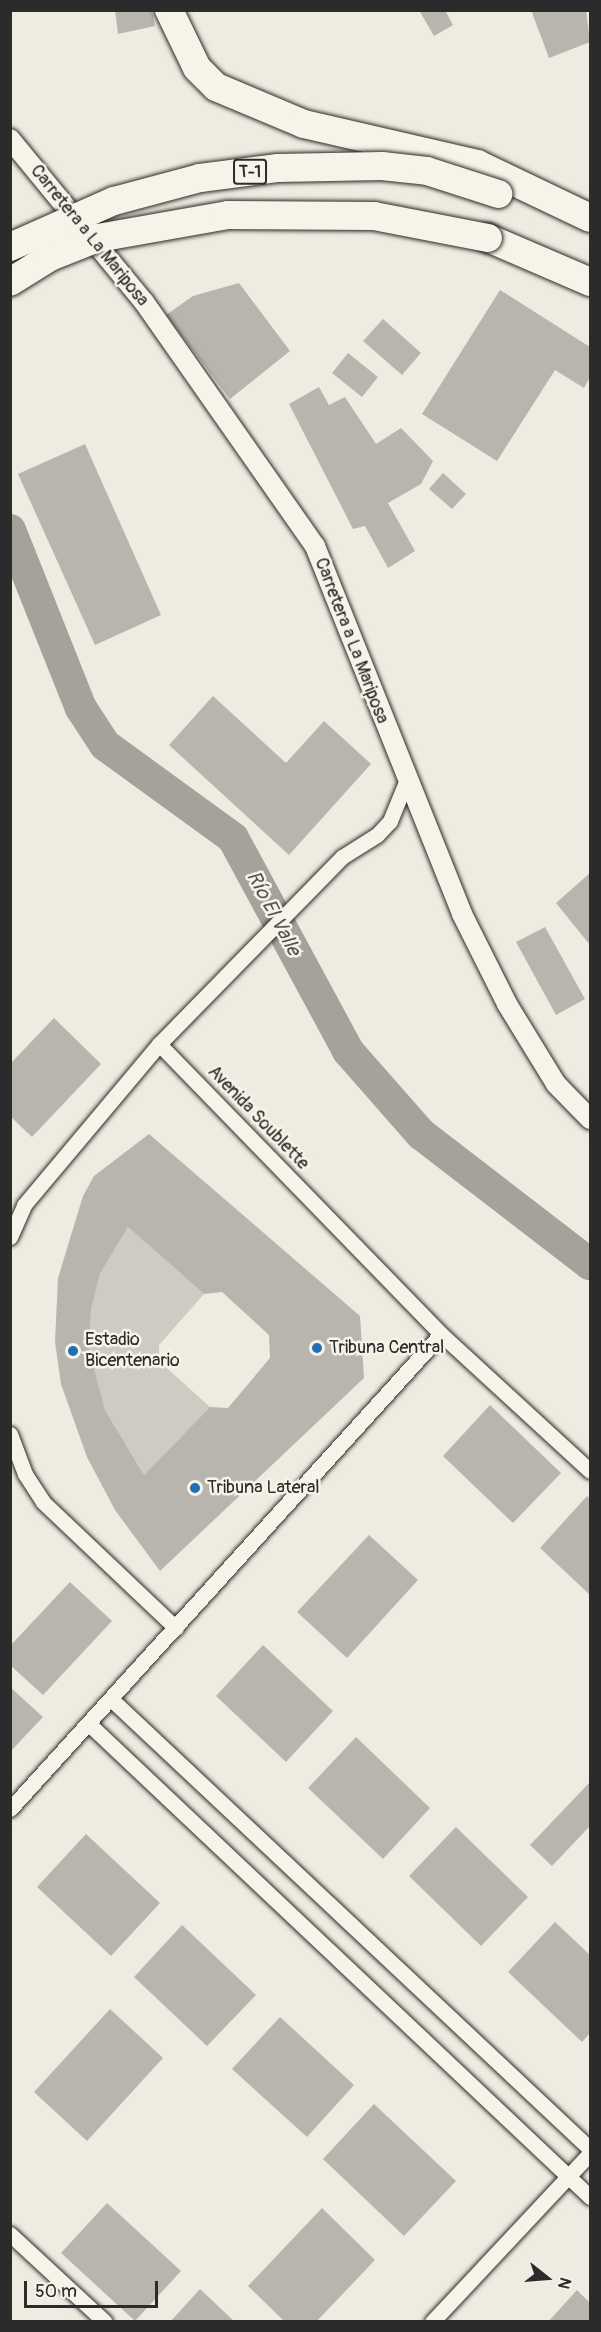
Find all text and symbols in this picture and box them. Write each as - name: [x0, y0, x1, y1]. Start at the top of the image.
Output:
- road number: T-1: [232, 159, 268, 185]
- street label: Carretera a La Mariposa: [25, 161, 153, 311]
- street label: Carretera a La Mariposa: [309, 555, 393, 727]
- water label: Río El Valle: [242, 867, 306, 959]
- street label: Avenida Soublette: [203, 1061, 313, 1175]
- place label: Estadio Bicentenario: [85, 1330, 180, 1372]
- place label: Tribuna Central: [329, 1337, 444, 1359]
- marker: Tribuna Central: [310, 1341, 324, 1355]
- marker: Estadio Bicentenario: [66, 1344, 80, 1358]
- place label: Tribuna Lateral: [207, 1477, 320, 1499]
- marker: Tribuna Lateral: [188, 1481, 202, 1495]
- north arrow: [517, 2248, 577, 2308]
- scale bar: [27, 2269, 160, 2307]
- text: N: [553, 2275, 575, 2291]
- text: 50 m: [35, 2280, 77, 2303]

